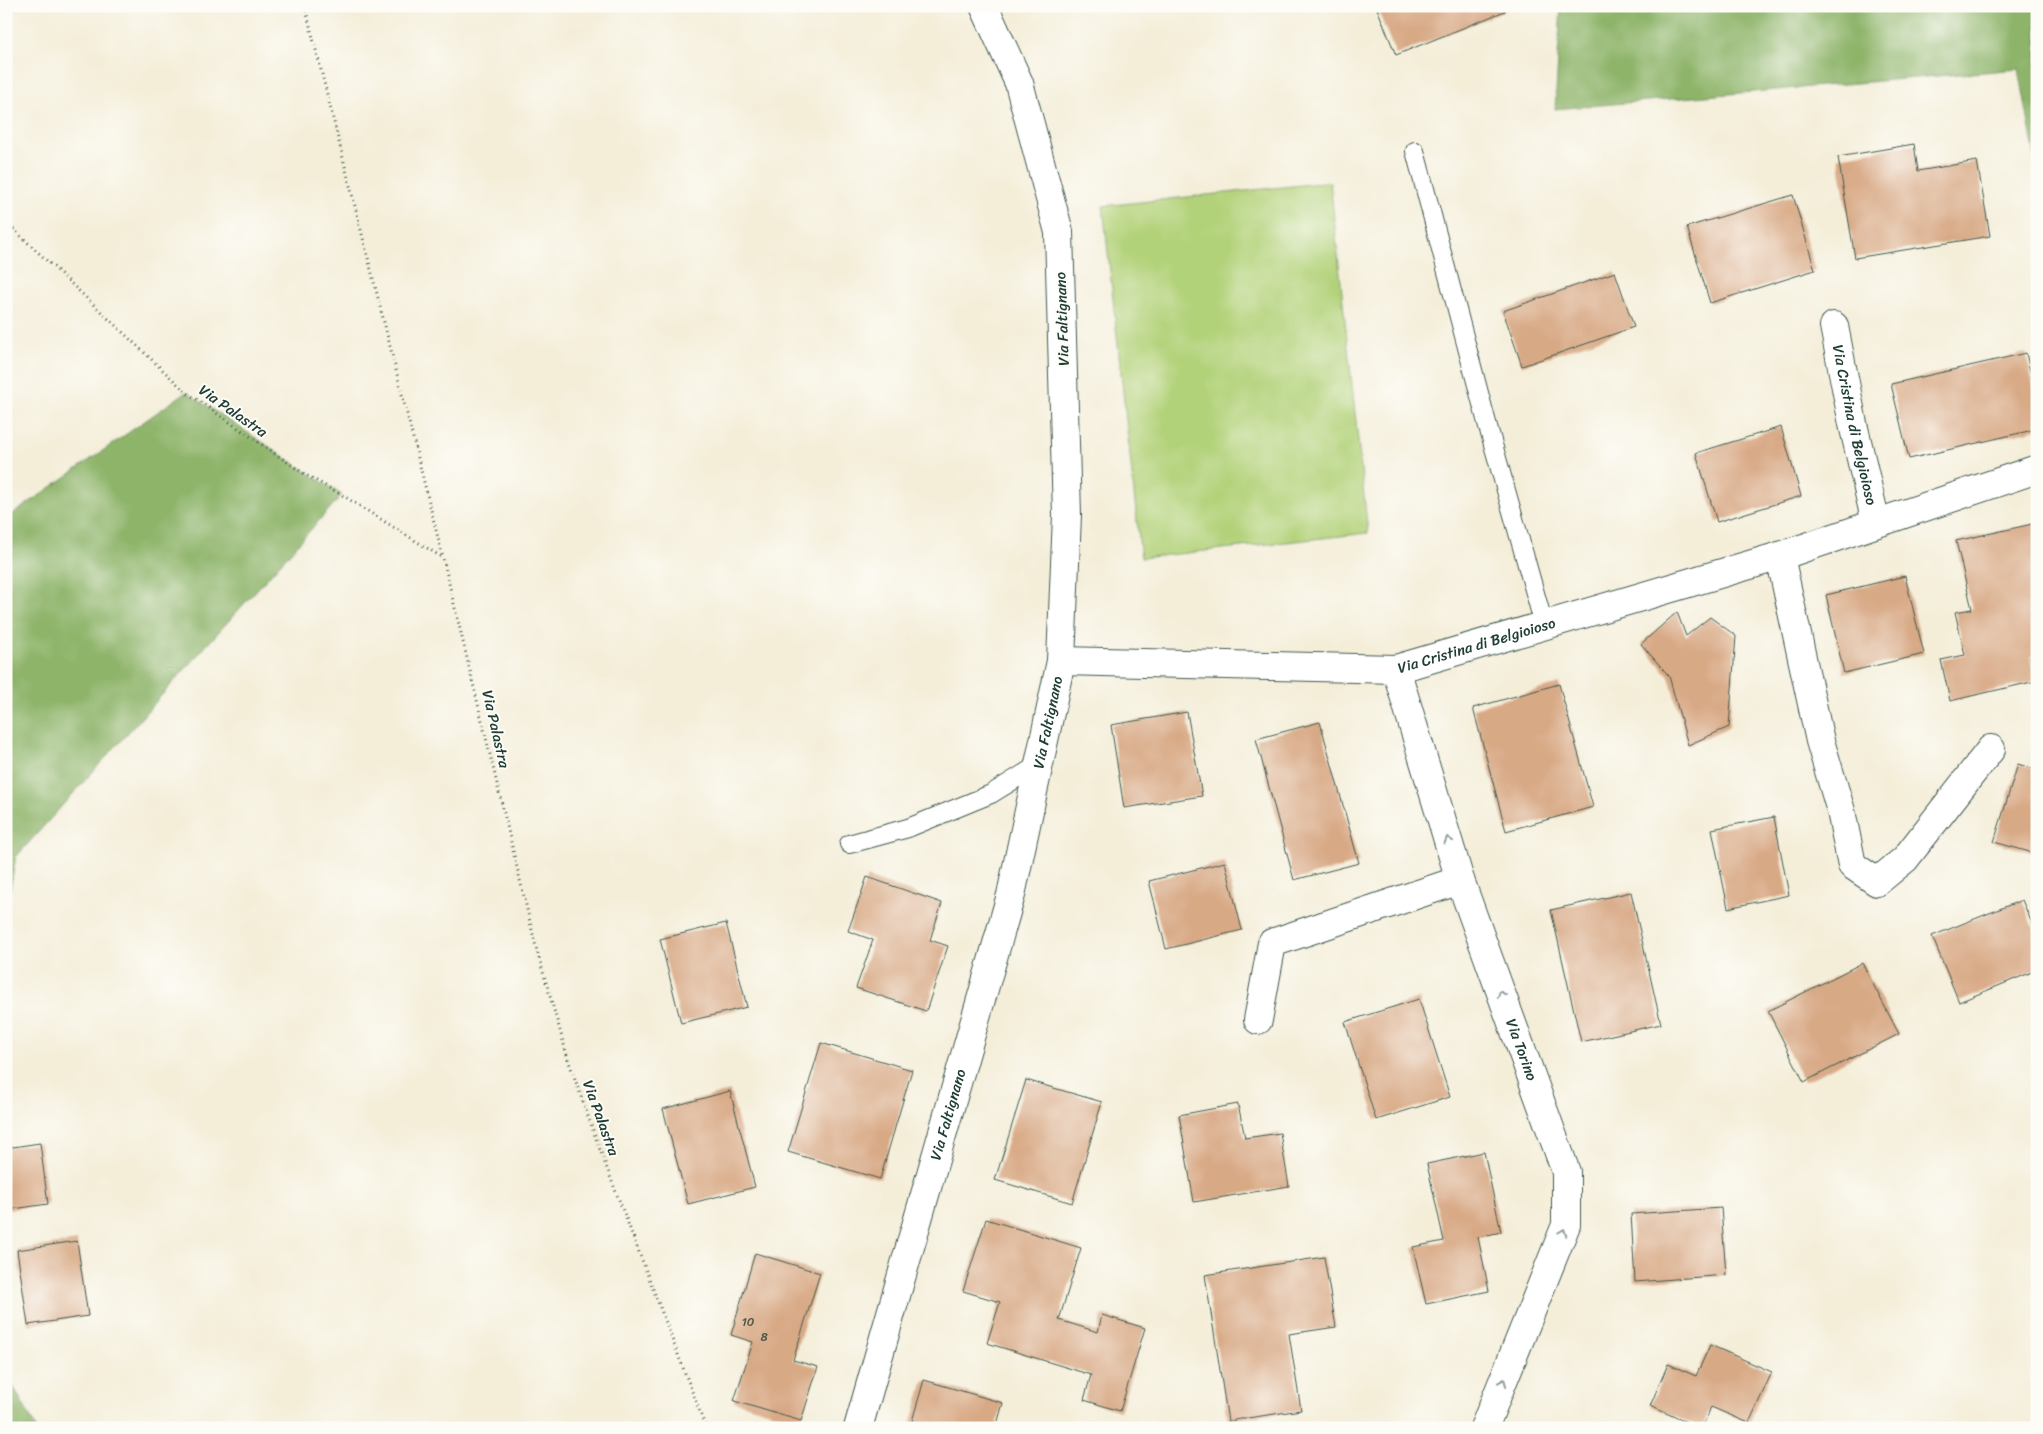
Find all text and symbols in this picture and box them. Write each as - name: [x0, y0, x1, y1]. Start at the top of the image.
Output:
- street label: Via Faltignano: [1047, 271, 1077, 366]
- street label: Via Cristina di Belgioioso: [1825, 342, 1885, 508]
- street label: Via Palastra: [193, 378, 273, 445]
- street label: Via Cristina di Belgioioso: [1394, 610, 1559, 681]
- street label: Via Faltignano: [1025, 673, 1071, 771]
- street label: Via Palastra: [474, 687, 518, 771]
- one-way arrow: [1443, 837, 1453, 845]
- one-way arrow: [1497, 990, 1507, 998]
- street label: Via Torino: [1498, 1015, 1545, 1085]
- street label: Via Faltignano: [922, 1065, 974, 1163]
- street label: Via Palastra: [575, 1076, 627, 1160]
- one-way arrow: [1557, 1228, 1567, 1236]
- house number: 10: [742, 1311, 755, 1333]
- house number: 8: [760, 1326, 768, 1348]
- one-way arrow: [1497, 1379, 1507, 1387]

